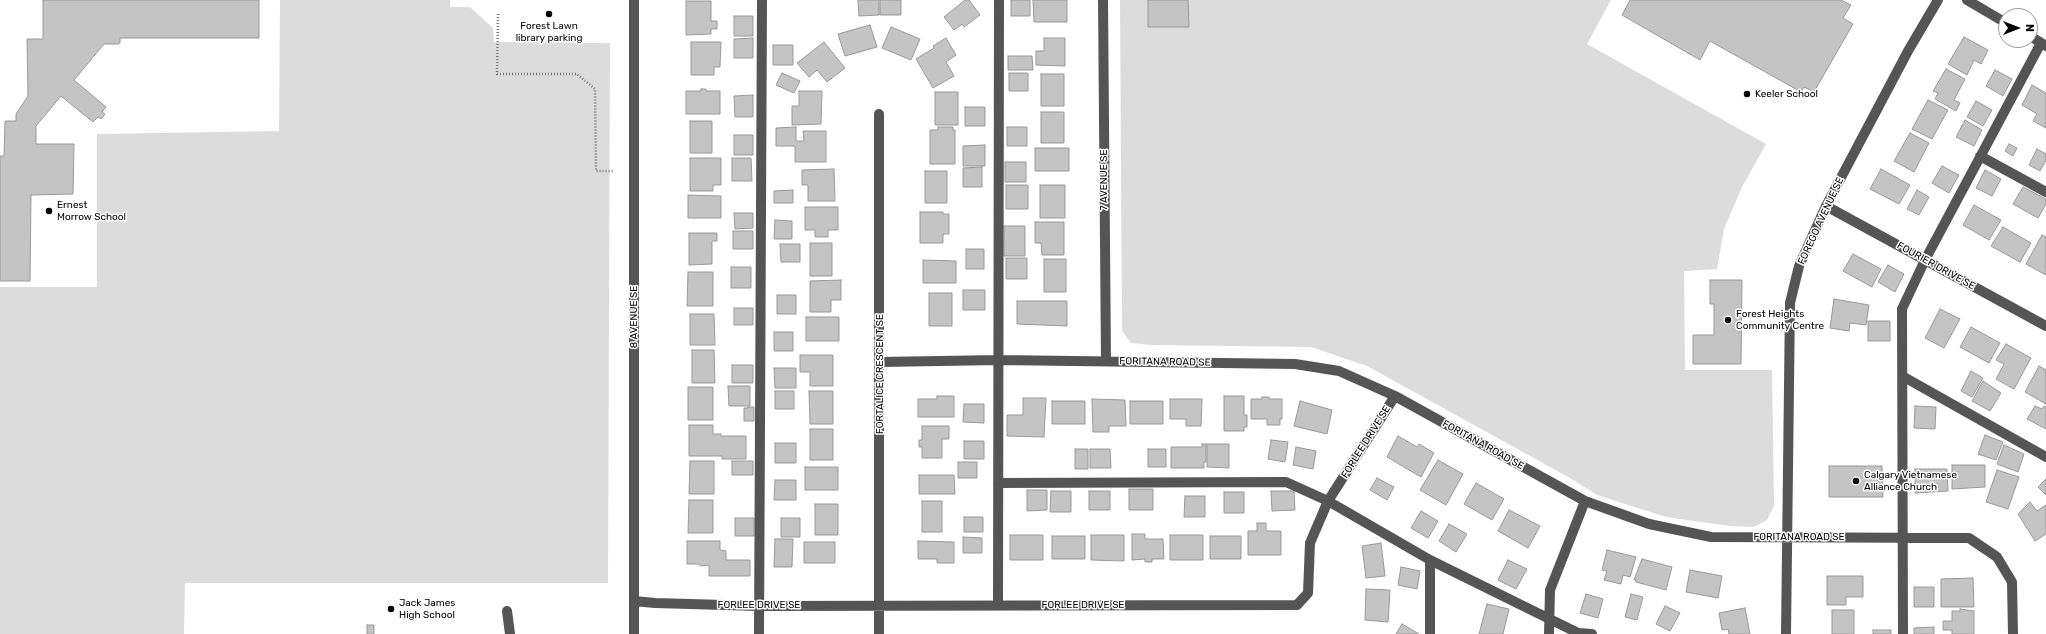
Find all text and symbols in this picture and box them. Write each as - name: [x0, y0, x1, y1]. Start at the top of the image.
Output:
- north arrow: [1998, 8, 2038, 48]
- marker: Forest Lawn library parking: [544, 9, 554, 19]
- place label: Forest Lawn library parking: [516, 20, 582, 44]
- text: N: [2023, 24, 2036, 32]
- place label: Keeler School: [1755, 88, 1818, 100]
- marker: Keeler School: [1742, 89, 1752, 99]
- street label: 7 AVENUE SE: [1098, 149, 1110, 211]
- street label: FOREGO AVENUE SE: [1796, 176, 1846, 266]
- place label: Ernest Morrow School: [57, 199, 126, 222]
- marker: Ernest Morrow School: [44, 206, 54, 216]
- street label: FOURIER DRIVE SE: [1895, 240, 1977, 292]
- street label: 8 AVENUE SE: [628, 286, 640, 348]
- place label: Forest Heights Community Centre: [1736, 308, 1824, 332]
- street label: FORTALICE CRESCENT SE: [874, 314, 886, 434]
- marker: Forest Heights Community Centre: [1723, 315, 1733, 325]
- street label: FORITANA ROAD SE: [1119, 355, 1211, 369]
- street label: FORLEE DRIVE SE: [1339, 404, 1393, 480]
- street label: FORITANA ROAD SE: [1440, 418, 1526, 472]
- place label: Calgary Vietnamese Alliance Church: [1864, 469, 1957, 492]
- marker: Calgary Vietnamese Alliance Church: [1851, 476, 1861, 486]
- street label: FORITANA ROAD SE: [1753, 531, 1845, 543]
- place label: Jack James High School: [399, 597, 455, 620]
- street label: FORLEE DRIVE SE: [718, 599, 800, 611]
- street label: FORLEE DRIVE SE: [1042, 599, 1124, 611]
- marker: Jack James High School: [386, 604, 396, 614]

